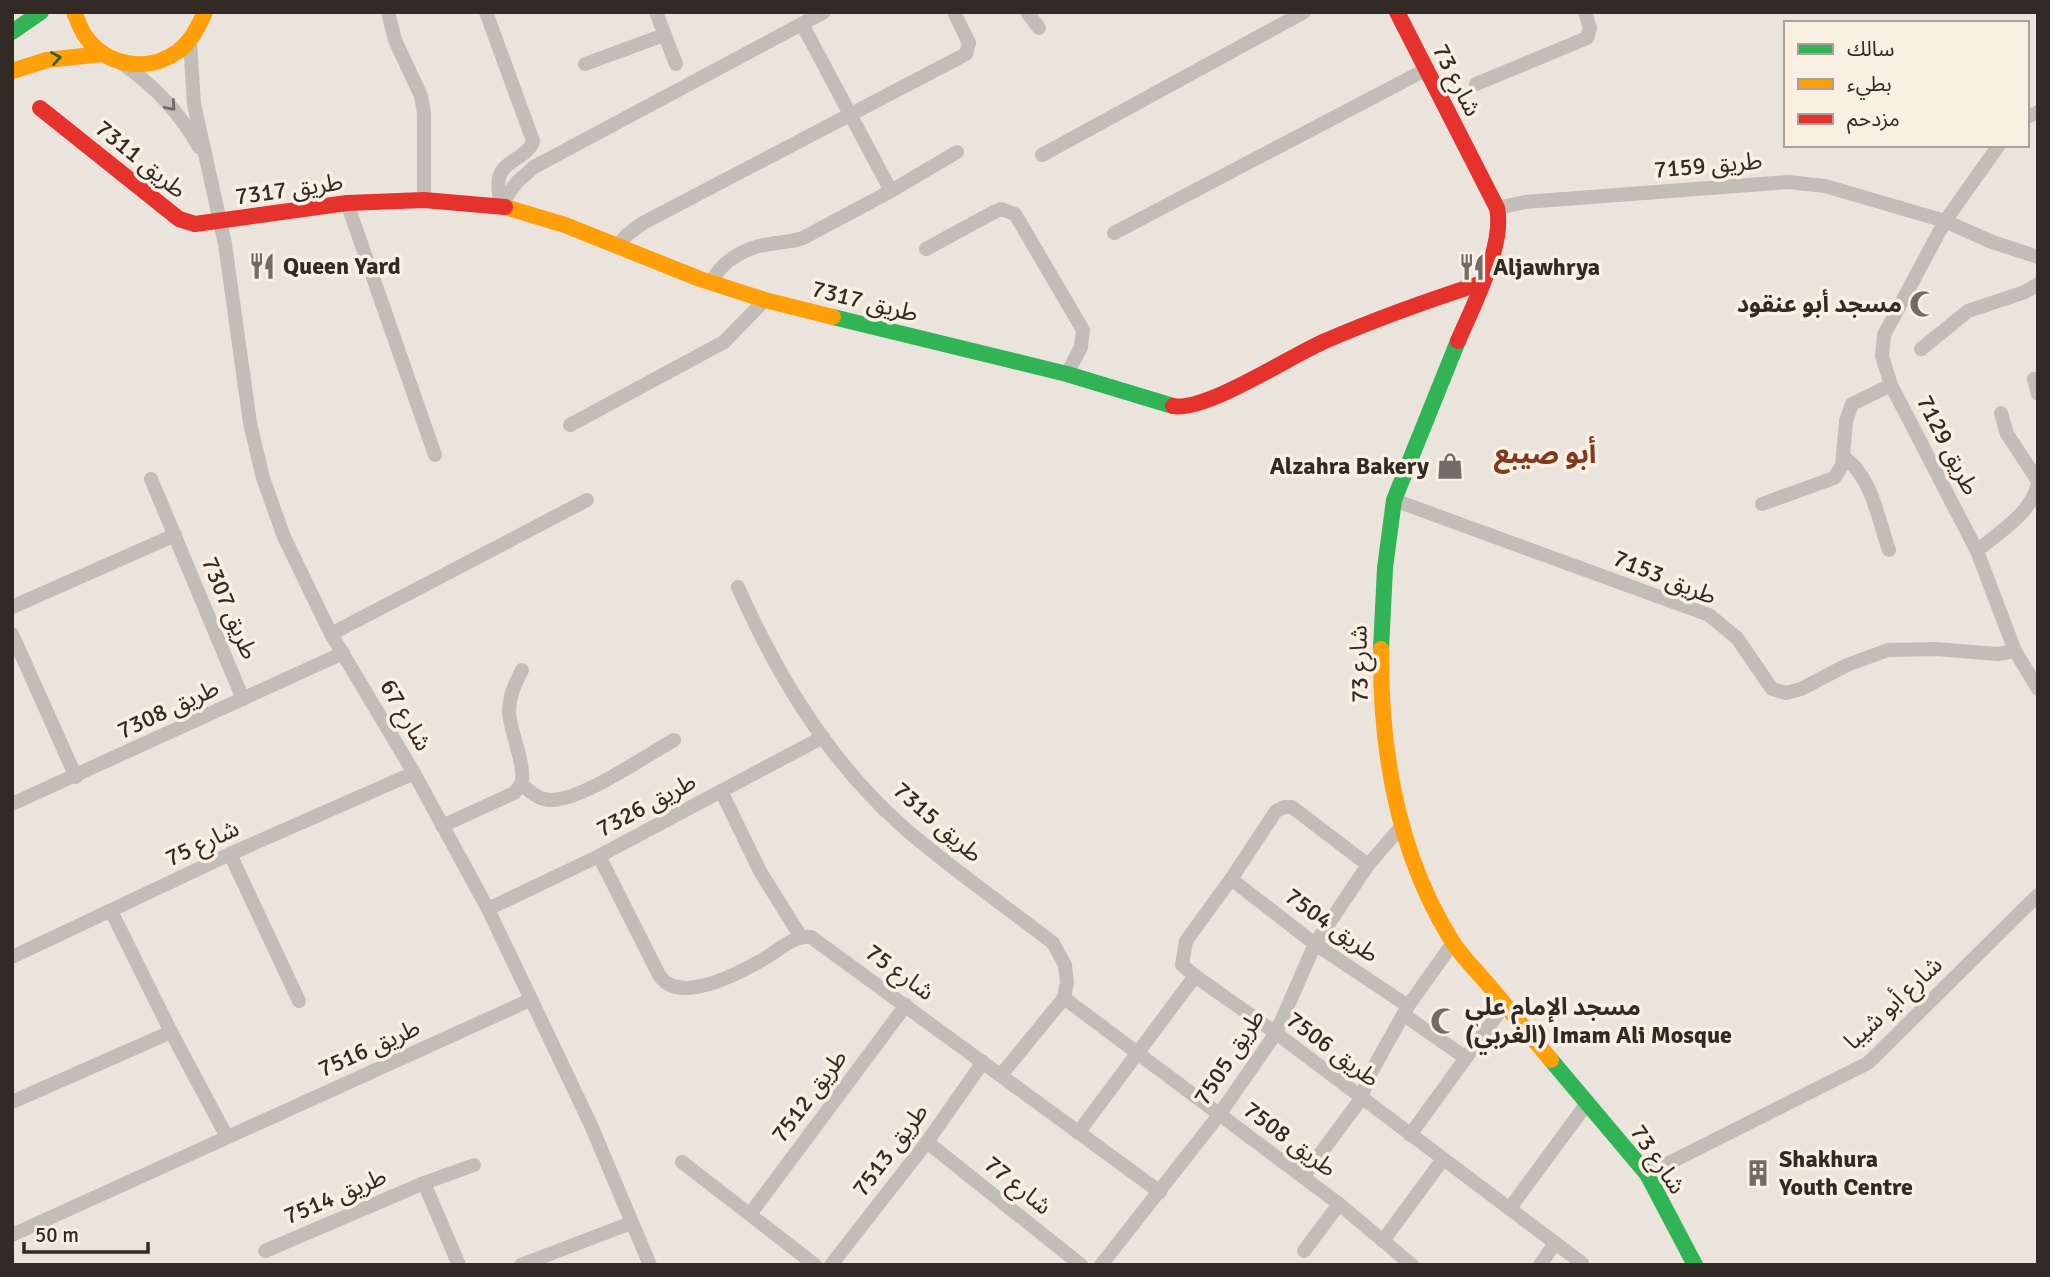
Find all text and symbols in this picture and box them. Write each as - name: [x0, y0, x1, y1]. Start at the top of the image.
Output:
- legend: [1784, 21, 2029, 147]
- text: سالك: [1847, 36, 1894, 62]
- street label: شارع 73: [1424, 38, 1488, 122]
- one-way arrow: [50, 52, 62, 67]
- text: بطيء: [1847, 71, 1892, 100]
- one-way arrow: [163, 98, 175, 111]
- text: مزدحم: [1847, 106, 1900, 134]
- street label: طريق 7311: [89, 113, 193, 205]
- street label: طريق 7159: [1653, 145, 1763, 185]
- street label: طريق 7317: [233, 167, 345, 211]
- restaurant icon: Queen Yard: [247, 251, 277, 281]
- place label: Queen Yard: [283, 251, 401, 281]
- restaurant icon: Aljawhrya: [1457, 252, 1487, 282]
- place label: Aljawhrya: [1493, 252, 1600, 282]
- street label: طريق 7317: [809, 273, 921, 329]
- place label: مسجد أبو عنقود: [1737, 289, 1902, 319]
- mosque icon: مسجد أبو عنقود: [1908, 289, 1938, 319]
- street label: طريق 7129: [1910, 390, 1986, 500]
- district label: أبو صيبع: [1494, 435, 1596, 474]
- place label: Alzahra Bakery: [1270, 451, 1429, 481]
- shop icon: Alzahra Bakery: [1435, 451, 1465, 481]
- street label: طريق 7153: [1609, 543, 1721, 611]
- street label: طريق 7307: [195, 552, 265, 664]
- street label: شارع 73: [1343, 625, 1377, 703]
- street label: طريق 7308: [112, 672, 224, 746]
- street label: شارع 67: [372, 674, 438, 757]
- street label: طريق 7326: [591, 766, 701, 844]
- street label: طريق 7315: [887, 775, 989, 869]
- street label: شارع 75: [160, 813, 245, 875]
- street label: طريق 7504: [1279, 881, 1385, 969]
- street label: شارع 75: [858, 937, 940, 1009]
- street label: شارع أبو شيبا: [1837, 949, 1950, 1058]
- place label: مسجد الإمام علي (الغربي) Imam Ali Mosque: [1465, 992, 1732, 1055]
- street label: طريق 7505: [1187, 1003, 1271, 1111]
- street label: طريق 7506: [1281, 1004, 1385, 1094]
- mosque icon: مسجد الإمام علي (الغربي) Imam Ali Mosque: [1429, 1006, 1459, 1036]
- street label: طريق 7516: [313, 1012, 425, 1084]
- street label: طريق 7512: [764, 1044, 854, 1148]
- street label: طريق 7508: [1238, 1094, 1342, 1184]
- street label: طريق 7513: [845, 1098, 935, 1202]
- street label: شارع 73: [1622, 1118, 1692, 1201]
- place label: Shakhura Youth Centre: [1778, 1144, 1913, 1202]
- street label: شارع 77: [977, 1149, 1058, 1223]
- building icon: Shakhura Youth Centre: [1743, 1158, 1773, 1188]
- street label: طريق 7514: [279, 1161, 391, 1231]
- scale bar: [24, 1210, 149, 1254]
- text: 50 m: [35, 1222, 79, 1248]

